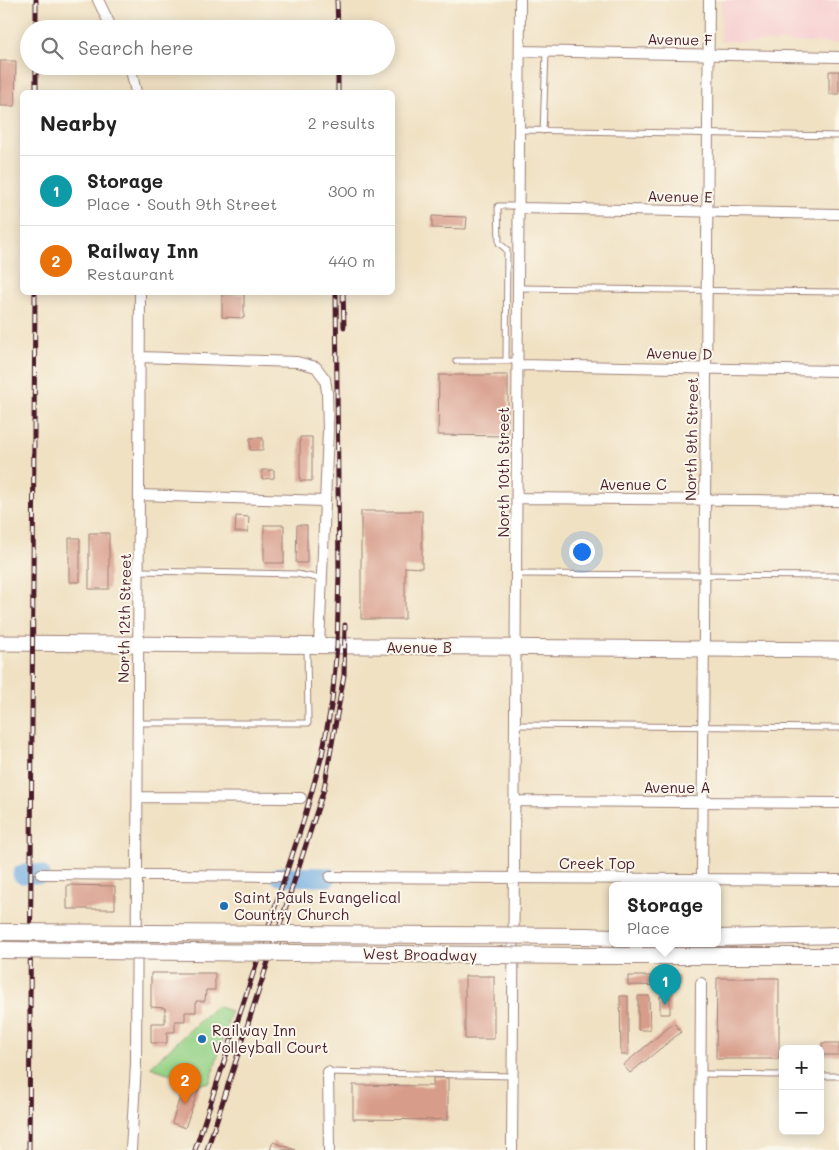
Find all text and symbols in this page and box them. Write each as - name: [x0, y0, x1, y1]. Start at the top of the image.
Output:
- search box: [20, 20, 395, 75]
- street label: Avenue F: [647, 28, 713, 50]
- icon: search: [38, 34, 66, 62]
- text: Search here: [78, 35, 194, 60]
- text: Nearby: [40, 109, 117, 136]
- text: 2 results: [308, 112, 375, 133]
- text: Storage: [87, 168, 163, 193]
- text: 1: [52, 180, 60, 201]
- text: 300 m: [328, 180, 375, 201]
- street label: Avenue E: [647, 185, 713, 207]
- text: Place · South 9th Street: [87, 193, 277, 214]
- text: Railway Inn: [87, 238, 198, 263]
- text: 2: [52, 250, 60, 271]
- text: 440 m: [328, 250, 375, 271]
- text: Restaurant: [87, 263, 175, 284]
- street label: Avenue D: [645, 342, 713, 364]
- street label: North 9th Street: [680, 377, 702, 501]
- street label: North 10th Street: [493, 407, 513, 537]
- street label: Avenue C: [599, 474, 667, 494]
- your location: [569, 539, 595, 565]
- street label: North 12th Street: [113, 553, 135, 683]
- street label: Avenue B: [386, 637, 452, 657]
- street label: Avenue A: [643, 777, 711, 797]
- street label: Creek Top: [559, 853, 635, 873]
- popup: [609, 882, 721, 947]
- place label: Saint Pauls Evangelical Country Church: [234, 887, 401, 924]
- text: Storage: [627, 892, 703, 917]
- marker: Saint Pauls Evangelical Country Church: [218, 900, 230, 912]
- text: Place: [627, 917, 670, 938]
- street label: West Broadway: [363, 943, 478, 965]
- pin: 1: [649, 964, 681, 1005]
- place label: Railway Inn Volleyball Court: [212, 1020, 328, 1057]
- marker: Railway Inn Volleyball Court: [196, 1033, 208, 1045]
- map controls: [779, 1045, 824, 1135]
- button: +: [779, 1045, 824, 1090]
- pin: 2: [169, 1063, 201, 1104]
- button: −: [779, 1090, 824, 1135]

